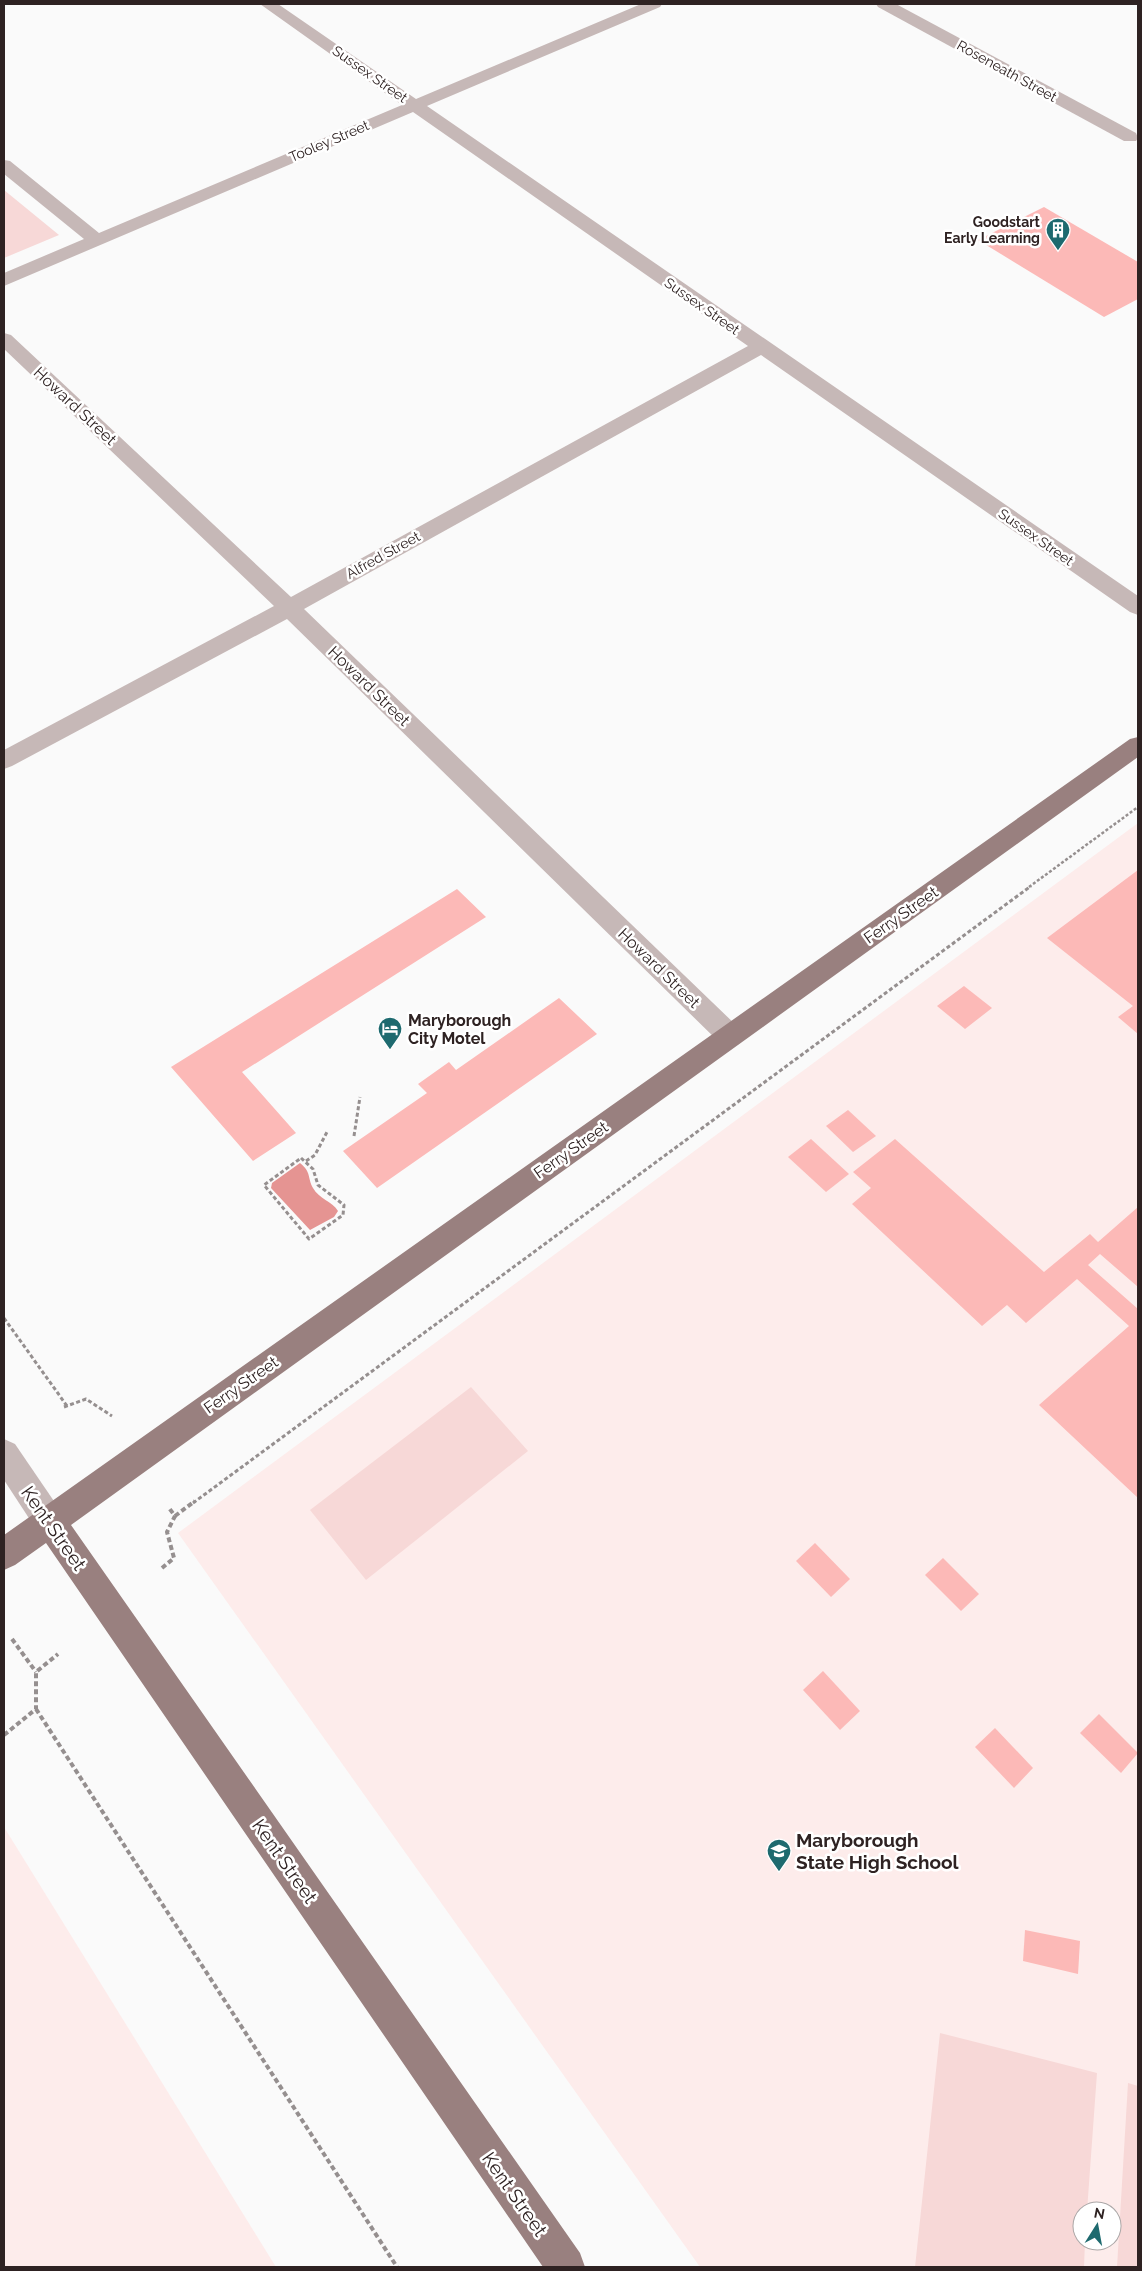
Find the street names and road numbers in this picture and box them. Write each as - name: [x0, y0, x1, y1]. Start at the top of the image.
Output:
- street label: Roseneath Street: [954, 37, 1060, 105]
- street label: Sussex Street: [329, 42, 411, 106]
- street label: Tooley Street: [287, 117, 372, 165]
- street label: Sussex Street: [661, 274, 743, 338]
- street label: Howard Street: [30, 363, 121, 450]
- street label: Sussex Street: [995, 505, 1077, 569]
- street label: Alfred Street: [343, 528, 423, 582]
- street label: Howard Street: [324, 642, 414, 730]
- street label: Ferry Street: [860, 882, 942, 948]
- street label: Howard Street: [614, 924, 704, 1012]
- street label: Ferry Street: [530, 1117, 612, 1183]
- street label: Ferry Street: [200, 1352, 282, 1418]
- street label: Kent Street: [17, 1482, 91, 1575]
- street label: Kent Street: [248, 1815, 322, 1908]
- street label: Kent Street: [478, 2148, 552, 2241]

